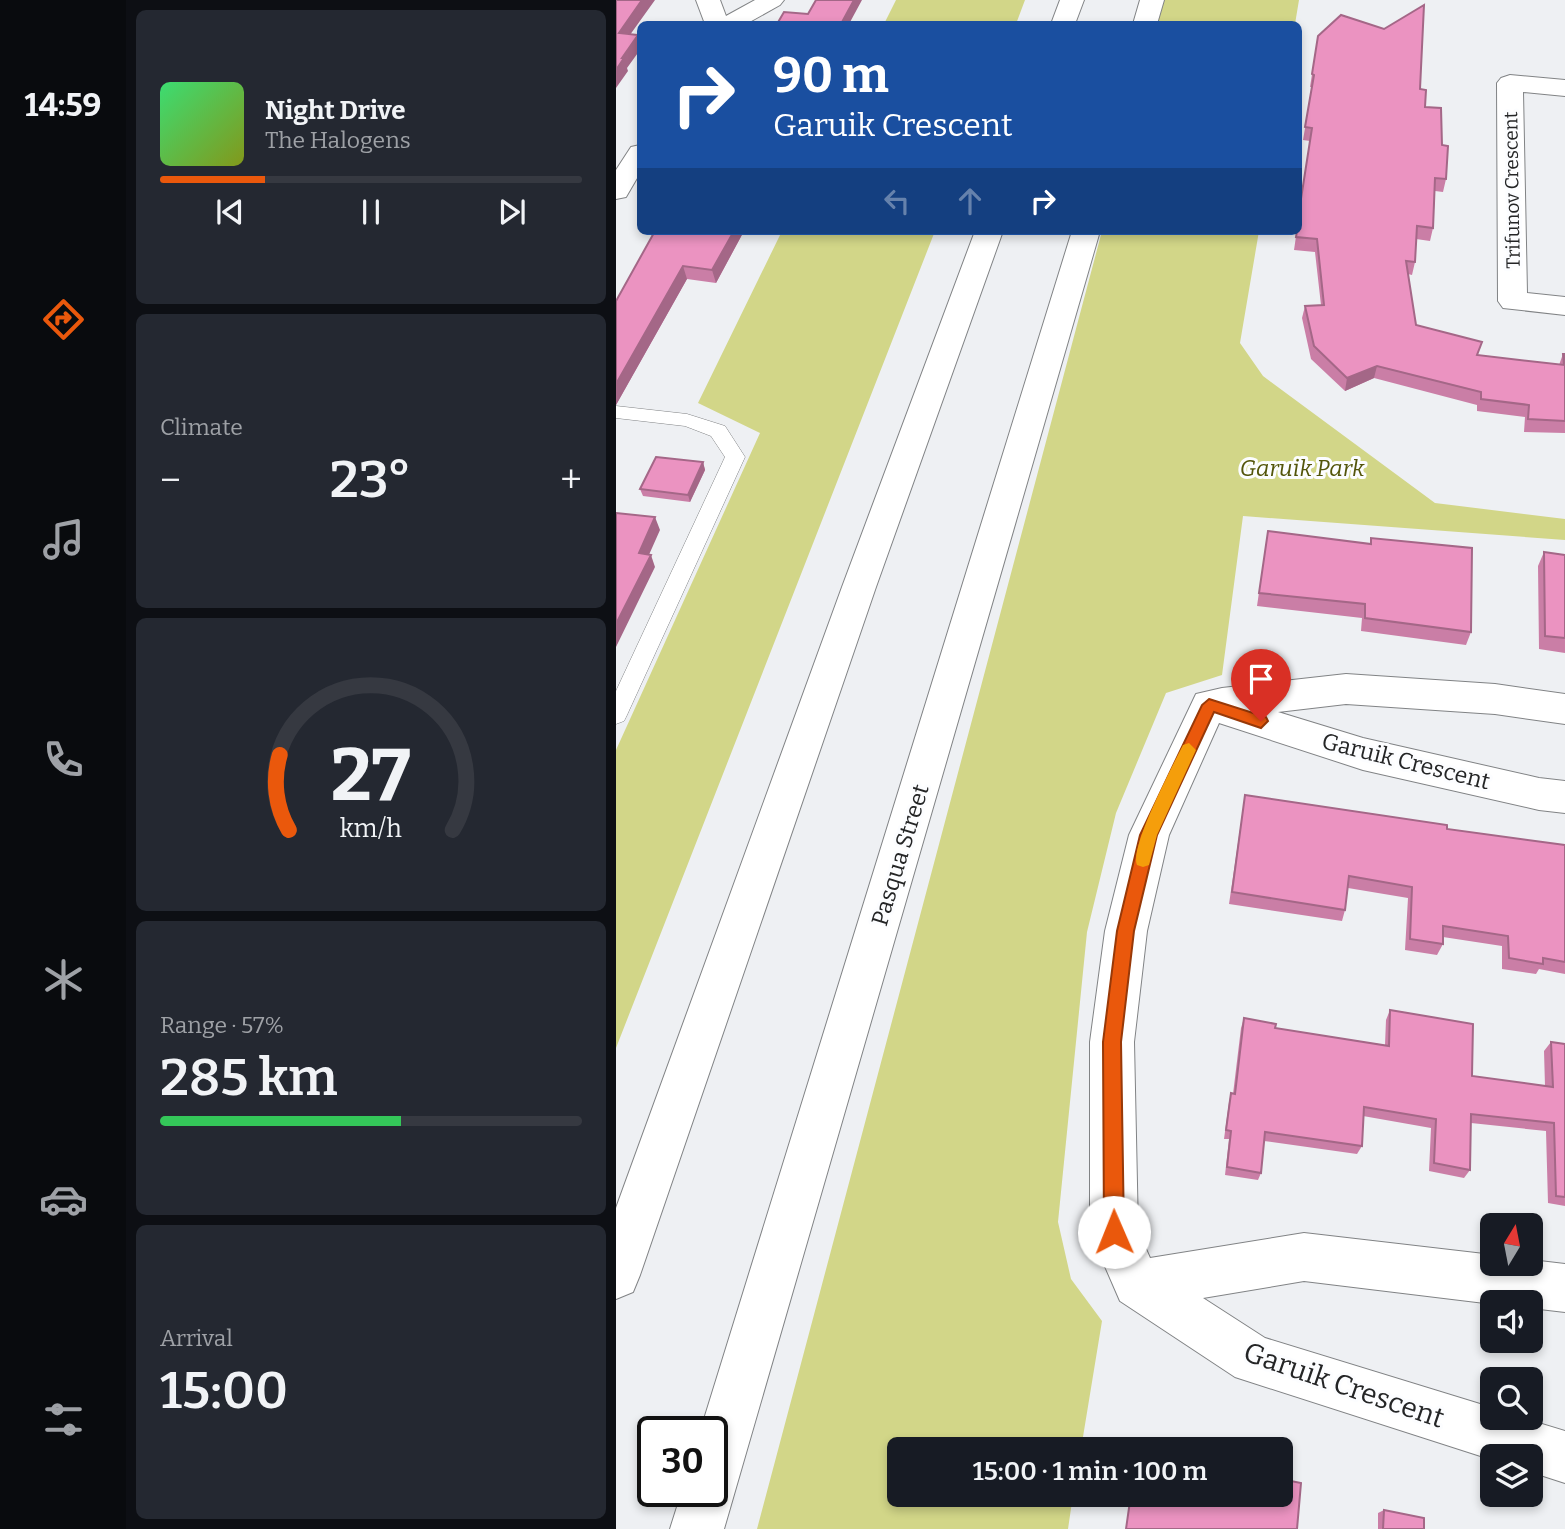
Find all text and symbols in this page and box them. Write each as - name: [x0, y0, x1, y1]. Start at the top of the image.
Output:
- text: 90 m: [773, 46, 889, 105]
- icon: right: [658, 49, 749, 140]
- text: 14:59: [25, 86, 101, 124]
- text: Night Drive: [265, 95, 406, 126]
- text: Garuik Crescent: [773, 106, 1013, 144]
- street label: Trifunov Crescent: [1499, 111, 1525, 269]
- text: The Halogens: [265, 126, 411, 154]
- icon: left: [878, 182, 916, 220]
- icon: ahead: [951, 182, 989, 220]
- icon: right: [1024, 182, 1062, 220]
- icon: previous: [211, 193, 249, 231]
- icon: pause: [352, 193, 390, 231]
- icon: next: [493, 193, 531, 231]
- icon: directions: [39, 295, 88, 344]
- text: Climate: [160, 413, 243, 441]
- text: 23°: [330, 448, 412, 511]
- park label: Garuik Park: [1240, 454, 1365, 482]
- text: −: [160, 457, 181, 503]
- text: +: [560, 457, 582, 503]
- icon: music: [39, 515, 88, 564]
- pin: [1231, 649, 1291, 721]
- icon: arrive: [1242, 660, 1280, 698]
- street label: Garuik Crescent: [1319, 727, 1493, 795]
- text: 27: [331, 733, 411, 820]
- icon: phone: [39, 735, 88, 784]
- street label: Pasqua Street: [865, 781, 935, 929]
- text: km/h: [340, 814, 402, 844]
- icon: climate: [39, 955, 88, 1004]
- text: Range · 57%: [160, 1011, 284, 1039]
- text: 285 km: [160, 1046, 338, 1109]
- icon: car: [39, 1175, 88, 1224]
- position arrow: [1077, 1195, 1151, 1269]
- north arrow: [1480, 1213, 1544, 1276]
- map controls: [1480, 1213, 1543, 1507]
- button: sound: [1480, 1290, 1543, 1353]
- text: Arrival: [160, 1324, 233, 1352]
- street label: Garuik Crescent: [1239, 1335, 1449, 1435]
- text: 15:00: [160, 1359, 288, 1422]
- button: search: [1480, 1367, 1543, 1430]
- icon: filters: [39, 1395, 88, 1444]
- speed limit sign: 30: [637, 1416, 728, 1507]
- button: layers: [1480, 1444, 1543, 1507]
- text: 15:00 · 1 min · 100 m: [973, 1456, 1207, 1487]

